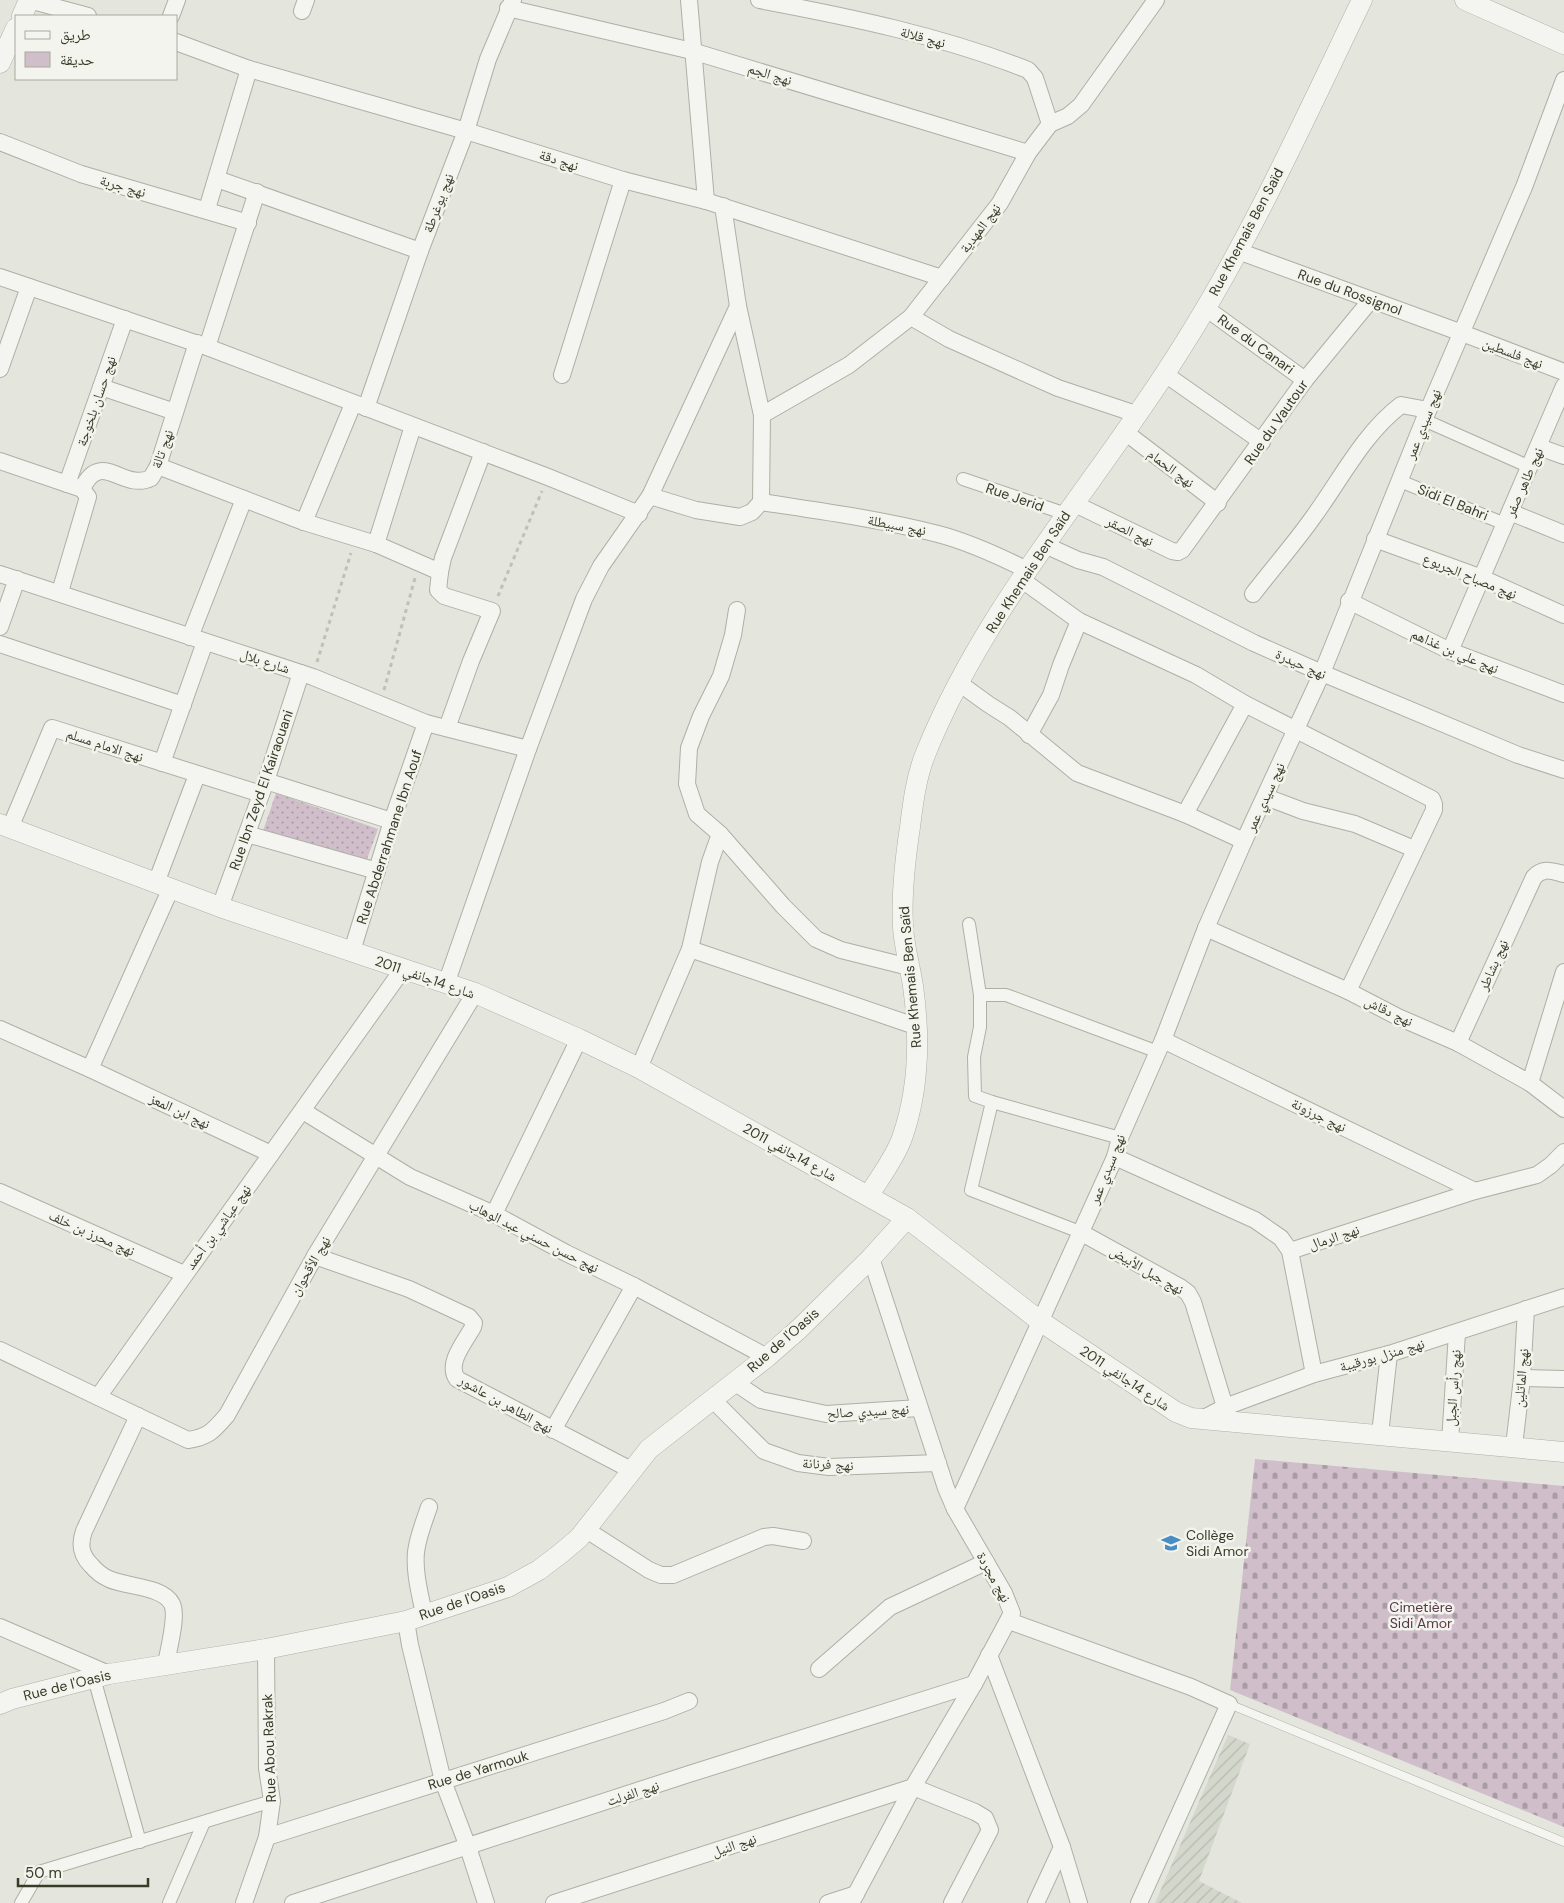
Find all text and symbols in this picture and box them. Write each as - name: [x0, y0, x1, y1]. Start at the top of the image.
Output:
- legend: [15, 15, 178, 80]
- street label: نهج قلالة: [898, 22, 948, 53]
- text: طريق: [60, 25, 91, 45]
- text: حديقة: [60, 50, 95, 70]
- street label: نهج الجم: [745, 59, 794, 90]
- street label: نهج دقة: [537, 145, 581, 176]
- street label: Rue Khemais Ben Saïd: [1205, 165, 1287, 299]
- street label: نهج جربة: [98, 171, 148, 202]
- street label: نهج يوغرطة: [419, 171, 458, 235]
- street label: نهج المهدية: [956, 200, 1005, 257]
- street label: Rue du Rossignol: [1296, 265, 1404, 319]
- street label: Rue du Canari: [1214, 310, 1298, 378]
- street label: نهج فلسطين: [1480, 333, 1546, 374]
- street label: نهج حسان بلخوجة: [72, 353, 121, 449]
- street label: Rue du Vautour: [1240, 376, 1312, 468]
- street label: نهج سيدي عمر: [1400, 386, 1448, 464]
- street label: نهج تالة: [147, 427, 178, 471]
- street label: نهج الحمام: [1143, 445, 1198, 492]
- street label: نهج طاهر صفر: [1500, 445, 1548, 521]
- street label: Rue Jerid: [984, 479, 1046, 515]
- street label: Sidi El Bahri: [1415, 480, 1491, 524]
- street label: Rue Khemais Ben Saïd: [982, 507, 1074, 637]
- street label: نهج سبيطلة: [866, 511, 928, 540]
- street label: نهج الصقر: [1102, 511, 1157, 551]
- street label: نهج مصباح الجربوع: [1420, 549, 1520, 604]
- street label: نهج علي بن غذاهم: [1408, 624, 1502, 680]
- street label: شارع بلال: [238, 645, 292, 678]
- street label: نهج حيدرة: [1272, 645, 1329, 684]
- street label: Rue Ibn Zeyd El Kairaouani: [225, 707, 297, 873]
- street label: نهج الامام مسلم: [64, 724, 146, 767]
- street label: Rue Abderrahmane Ibn Aouf: [352, 747, 426, 927]
- street label: نهج سيدي عمر: [1241, 760, 1291, 836]
- street label: Rue Khemais Ben Saïd: [895, 905, 925, 1049]
- street label: نهج بشاطر: [1473, 937, 1513, 995]
- street label: شارع 14جانفي 2011: [372, 951, 477, 1005]
- street label: نهج دقاش: [1361, 992, 1416, 1031]
- street label: نهج ابن المعز: [145, 1089, 213, 1134]
- street label: نهج جرزونة: [1288, 1094, 1350, 1137]
- street label: شارع 14جانفي 2011: [739, 1119, 840, 1187]
- street label: نهج سيدي عمر: [1084, 1131, 1132, 1209]
- street label: نهج عياشي بن أحمد: [181, 1181, 257, 1275]
- street label: نهج حسن حسني عبد الوهاب: [465, 1195, 602, 1279]
- street label: نهج محرز بن خلف: [46, 1206, 138, 1261]
- street label: نهج الرمال: [1306, 1220, 1362, 1255]
- street label: نهج الأقحوان: [286, 1233, 335, 1300]
- street label: نهج جبل الأبيض: [1106, 1242, 1187, 1299]
- street label: Rue de l'Oasis: [743, 1304, 823, 1376]
- street label: نهج منزل بورقيبة: [1337, 1334, 1427, 1377]
- street label: شارع 14جانفي 2011: [1075, 1341, 1173, 1417]
- street label: نهج الماتلين: [1509, 1348, 1534, 1408]
- street label: نهج رأس الجبل: [1441, 1349, 1466, 1427]
- street label: نهج الطاهر بن عاشور: [454, 1370, 556, 1438]
- street label: نهج سيدي صالح: [826, 1400, 910, 1425]
- street label: نهج فرنانة: [802, 1454, 854, 1475]
- place label: Collège Sidi Amor: [1186, 1526, 1249, 1560]
- school or university icon: Collège Sidi Amor: [1160, 1532, 1182, 1554]
- street label: نهج مجردة: [972, 1549, 1015, 1606]
- street label: Rue de l'Oasis: [417, 1578, 507, 1624]
- park label: Cimetière Sidi Amor: [1389, 1598, 1453, 1632]
- street label: Rue de l'Oasis: [21, 1665, 113, 1705]
- street label: Rue Abou Rakrak: [258, 1693, 280, 1803]
- street label: Rue de Yarmouk: [426, 1746, 530, 1794]
- street label: نهج الفرلت: [605, 1776, 662, 1811]
- street label: نهج النيل: [709, 1829, 759, 1862]
- scale bar: [18, 1856, 148, 1888]
- text: 50 m: [25, 1863, 62, 1883]

